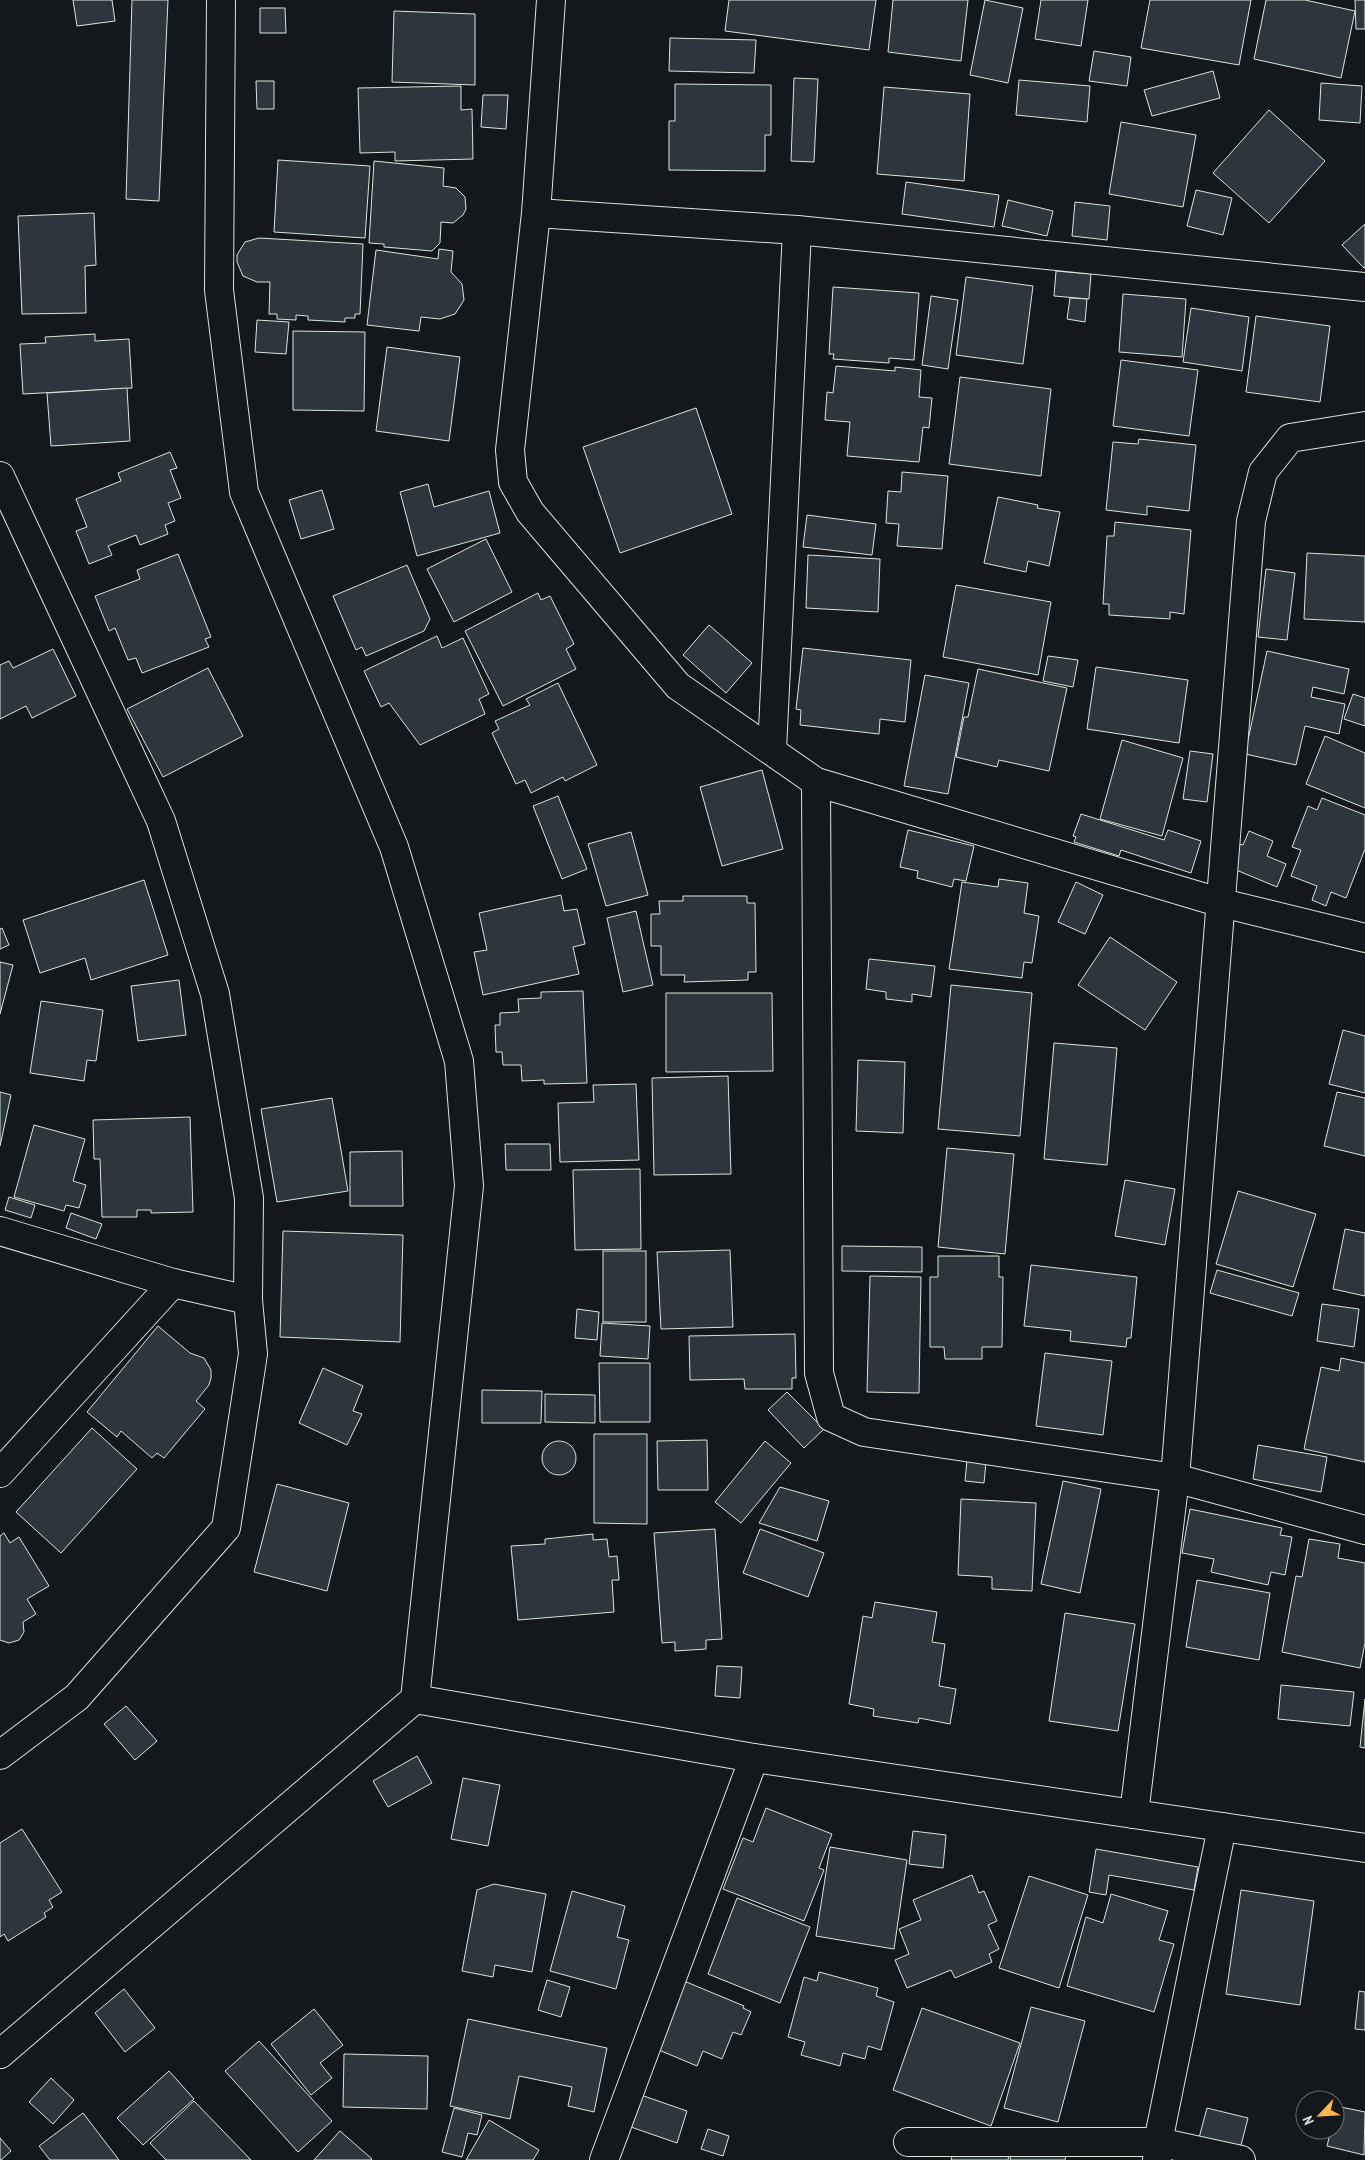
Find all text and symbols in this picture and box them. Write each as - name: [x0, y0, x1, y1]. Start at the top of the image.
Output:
- north arrow: [1295, 2090, 1345, 2140]
- text: N: [1298, 2113, 1318, 2128]

